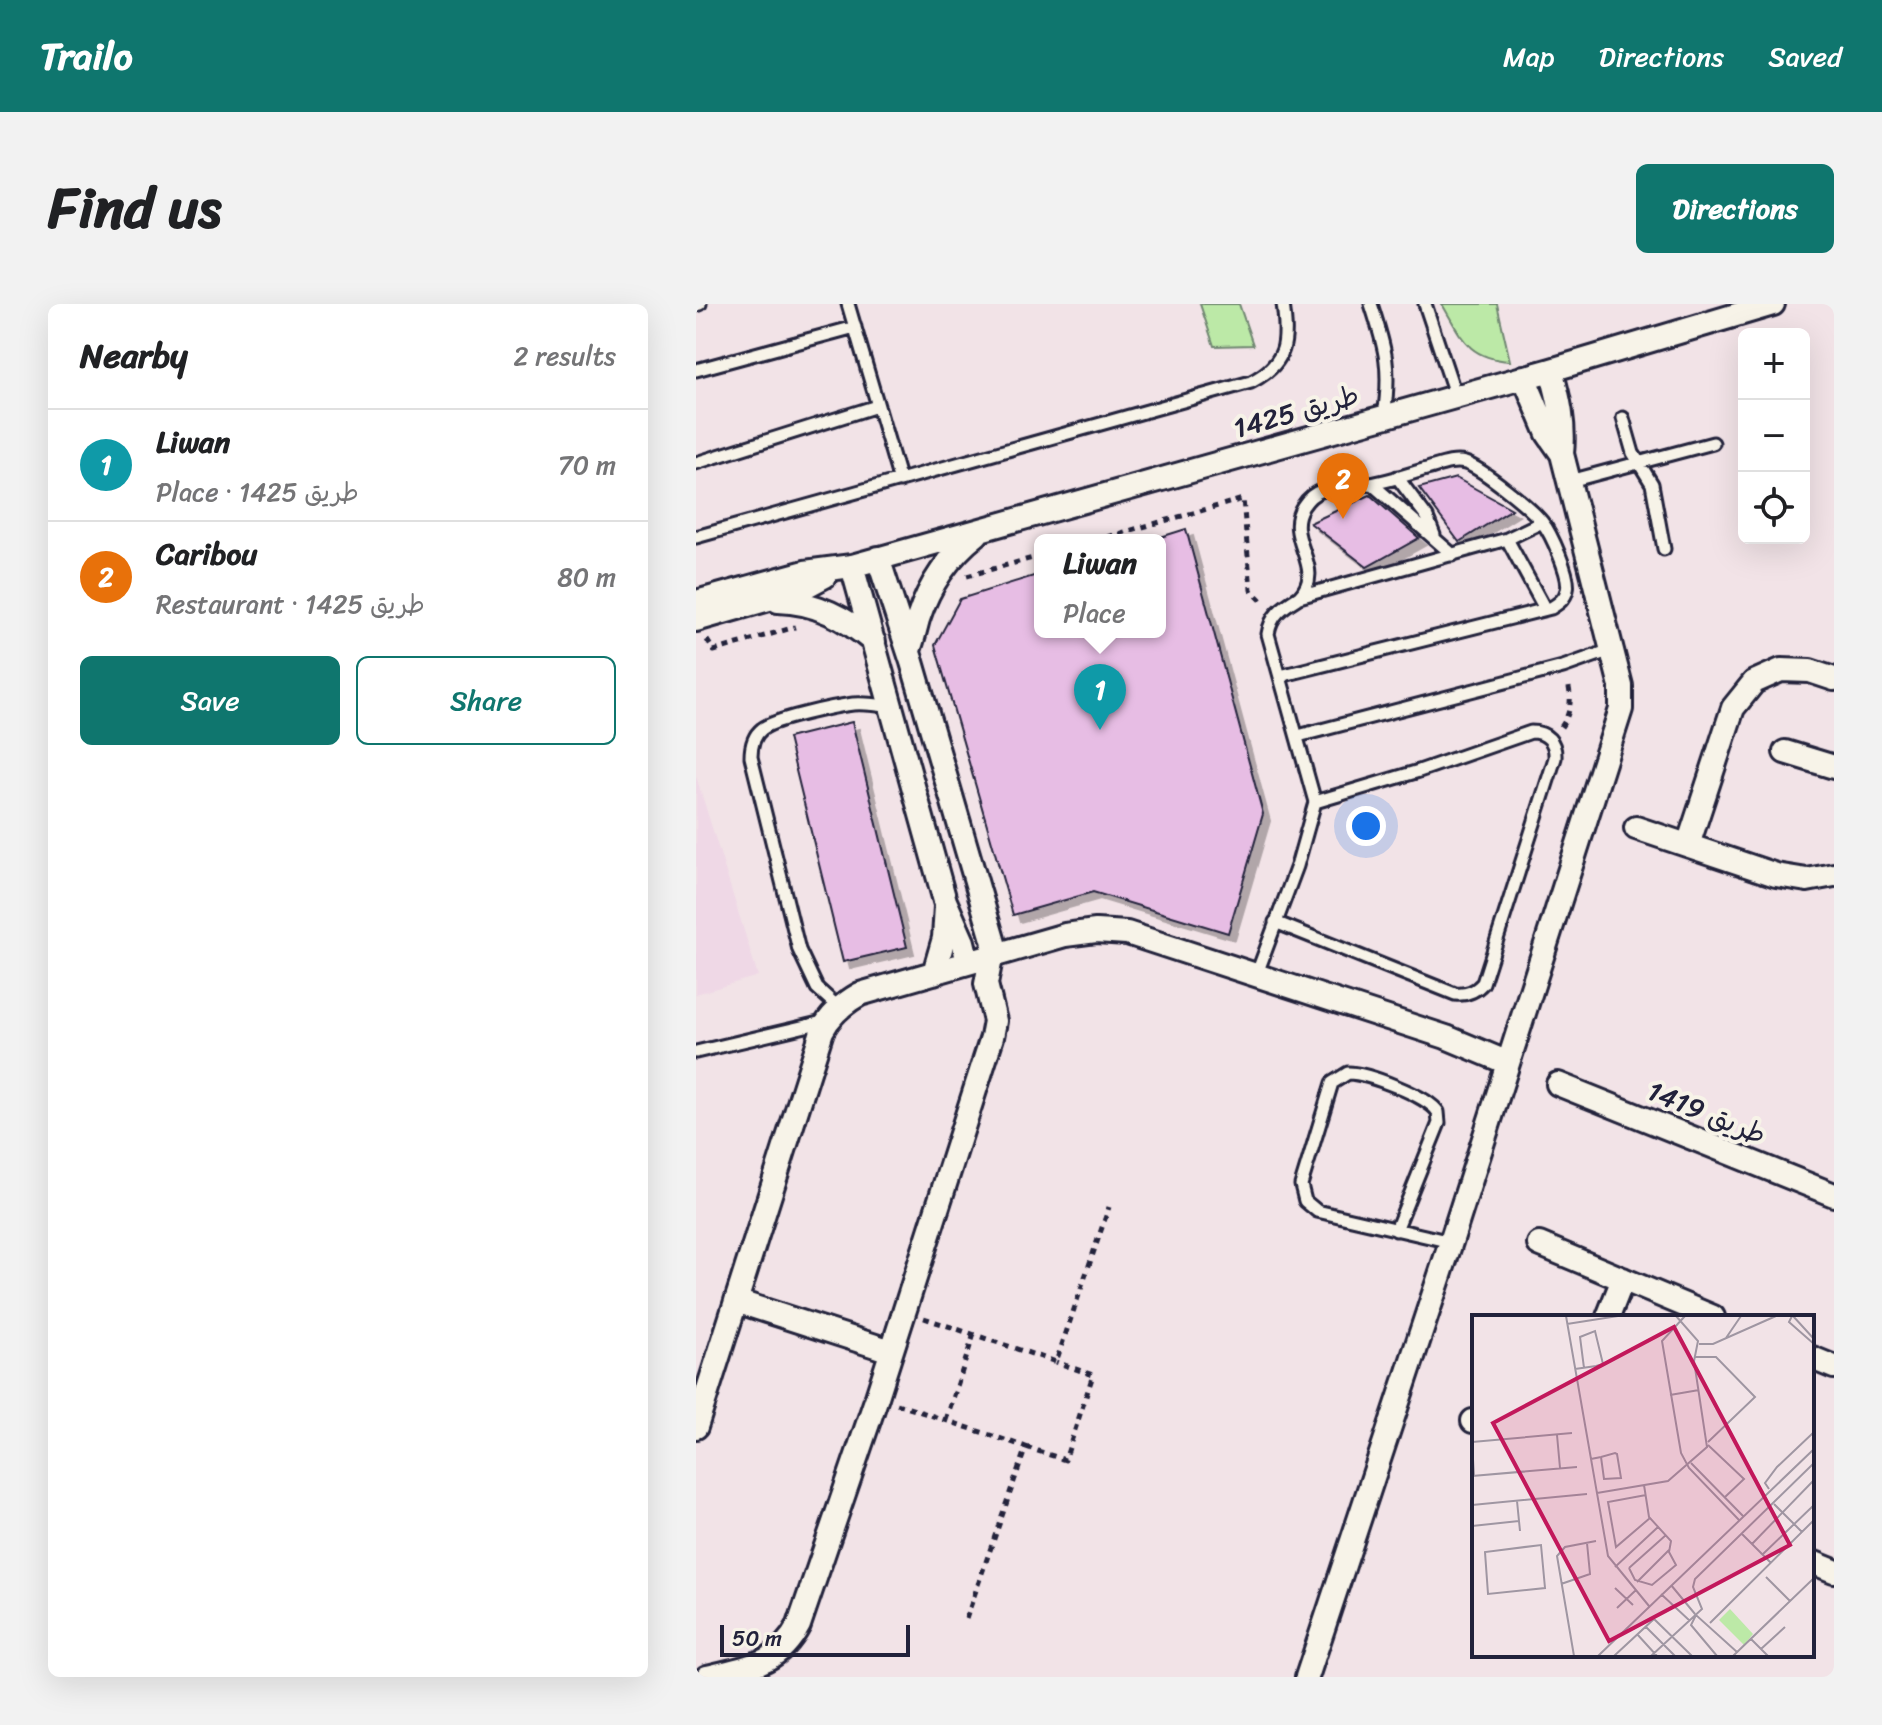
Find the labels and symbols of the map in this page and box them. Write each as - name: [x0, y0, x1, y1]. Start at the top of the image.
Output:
- street label: طريق 1425: [1227, 370, 1365, 453]
- pin: 2: [1317, 453, 1369, 519]
- pin: 1: [1074, 664, 1126, 730]
- your location: [1346, 806, 1386, 846]
- street label: طريق 1419: [1640, 1066, 1774, 1159]
- inset map: [1472, 1315, 1814, 1657]
- scale bar: [720, 1621, 910, 1657]

